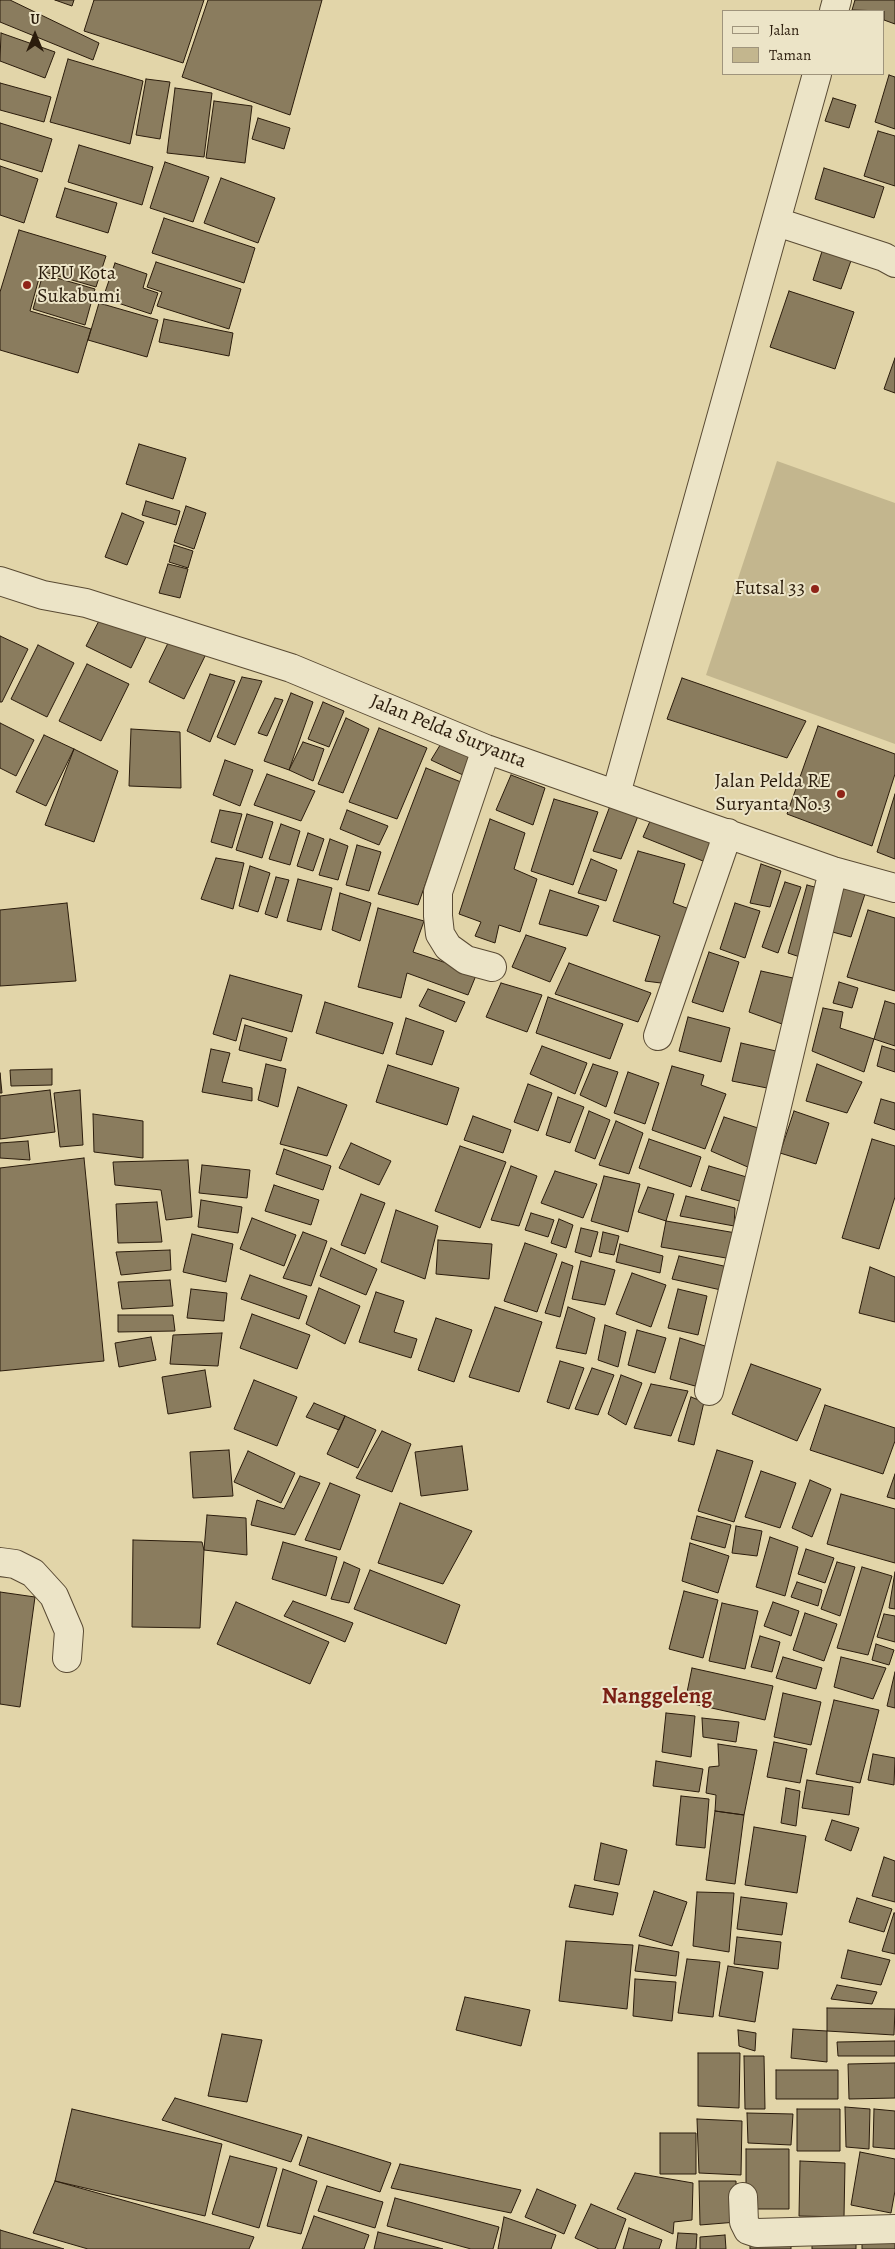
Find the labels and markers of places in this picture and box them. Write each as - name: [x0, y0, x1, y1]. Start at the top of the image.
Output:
- place label: KPU Kota Sukabumi: [37, 262, 121, 309]
- marker: KPU Kota Sukabumi: [21, 279, 33, 291]
- place label: Futsal 33: [735, 577, 805, 601]
- marker: Futsal 33: [809, 583, 821, 595]
- place label: Jalan Pelda RE Suryanta No.3: [715, 770, 831, 817]
- marker: Jalan Pelda RE Suryanta No.3: [835, 788, 847, 800]

